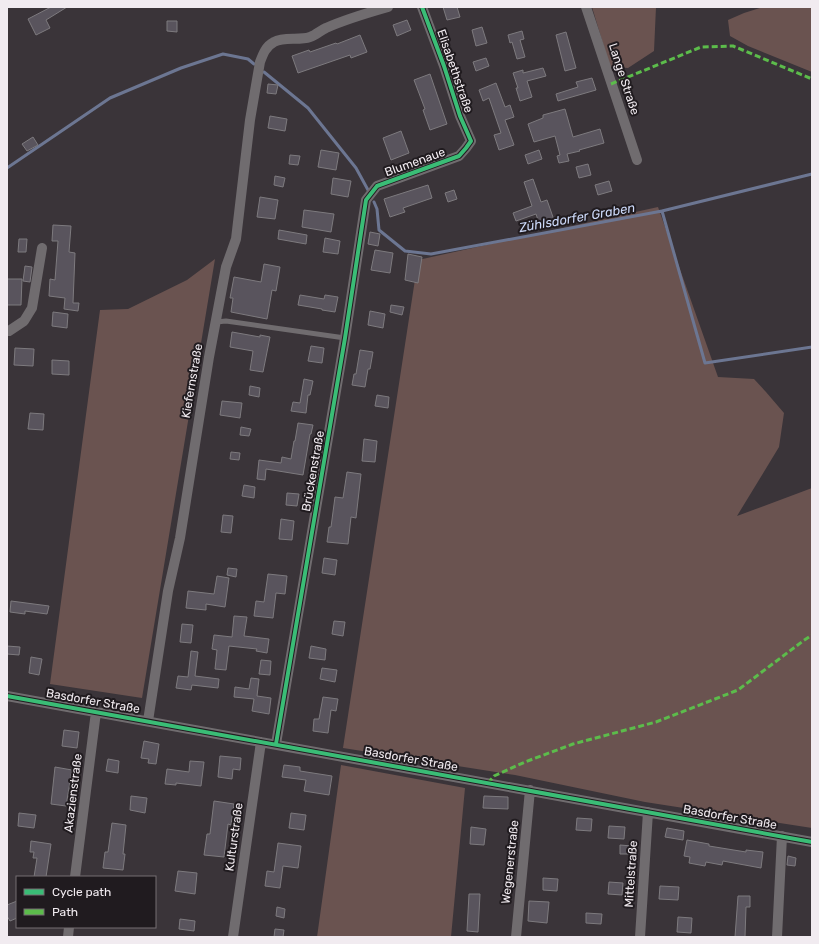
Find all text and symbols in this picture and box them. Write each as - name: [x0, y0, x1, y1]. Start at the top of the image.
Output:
- street label: Elisabethstraße: [434, 27, 476, 115]
- street label: Lange Straße: [606, 41, 642, 117]
- street label: Blumenaue: [383, 144, 447, 179]
- water label: Zühlsdorfer Graben: [517, 200, 636, 235]
- street label: Kiefernstraße: [179, 342, 205, 419]
- street label: Brückenstraße: [299, 429, 327, 513]
- street label: Basdorfer Straße: [45, 686, 141, 716]
- street label: Basdorfer Straße: [363, 744, 459, 774]
- street label: Akazienstraße: [61, 752, 85, 833]
- street label: Kulturstraße: [222, 801, 246, 872]
- street label: Basdorfer Straße: [682, 802, 778, 832]
- street label: Wegenerstraße: [499, 819, 521, 905]
- street label: Mittelstraße: [622, 840, 640, 908]
- legend: [16, 876, 156, 928]
- text: Cycle path: [52, 885, 111, 899]
- text: Path: [52, 905, 78, 919]

